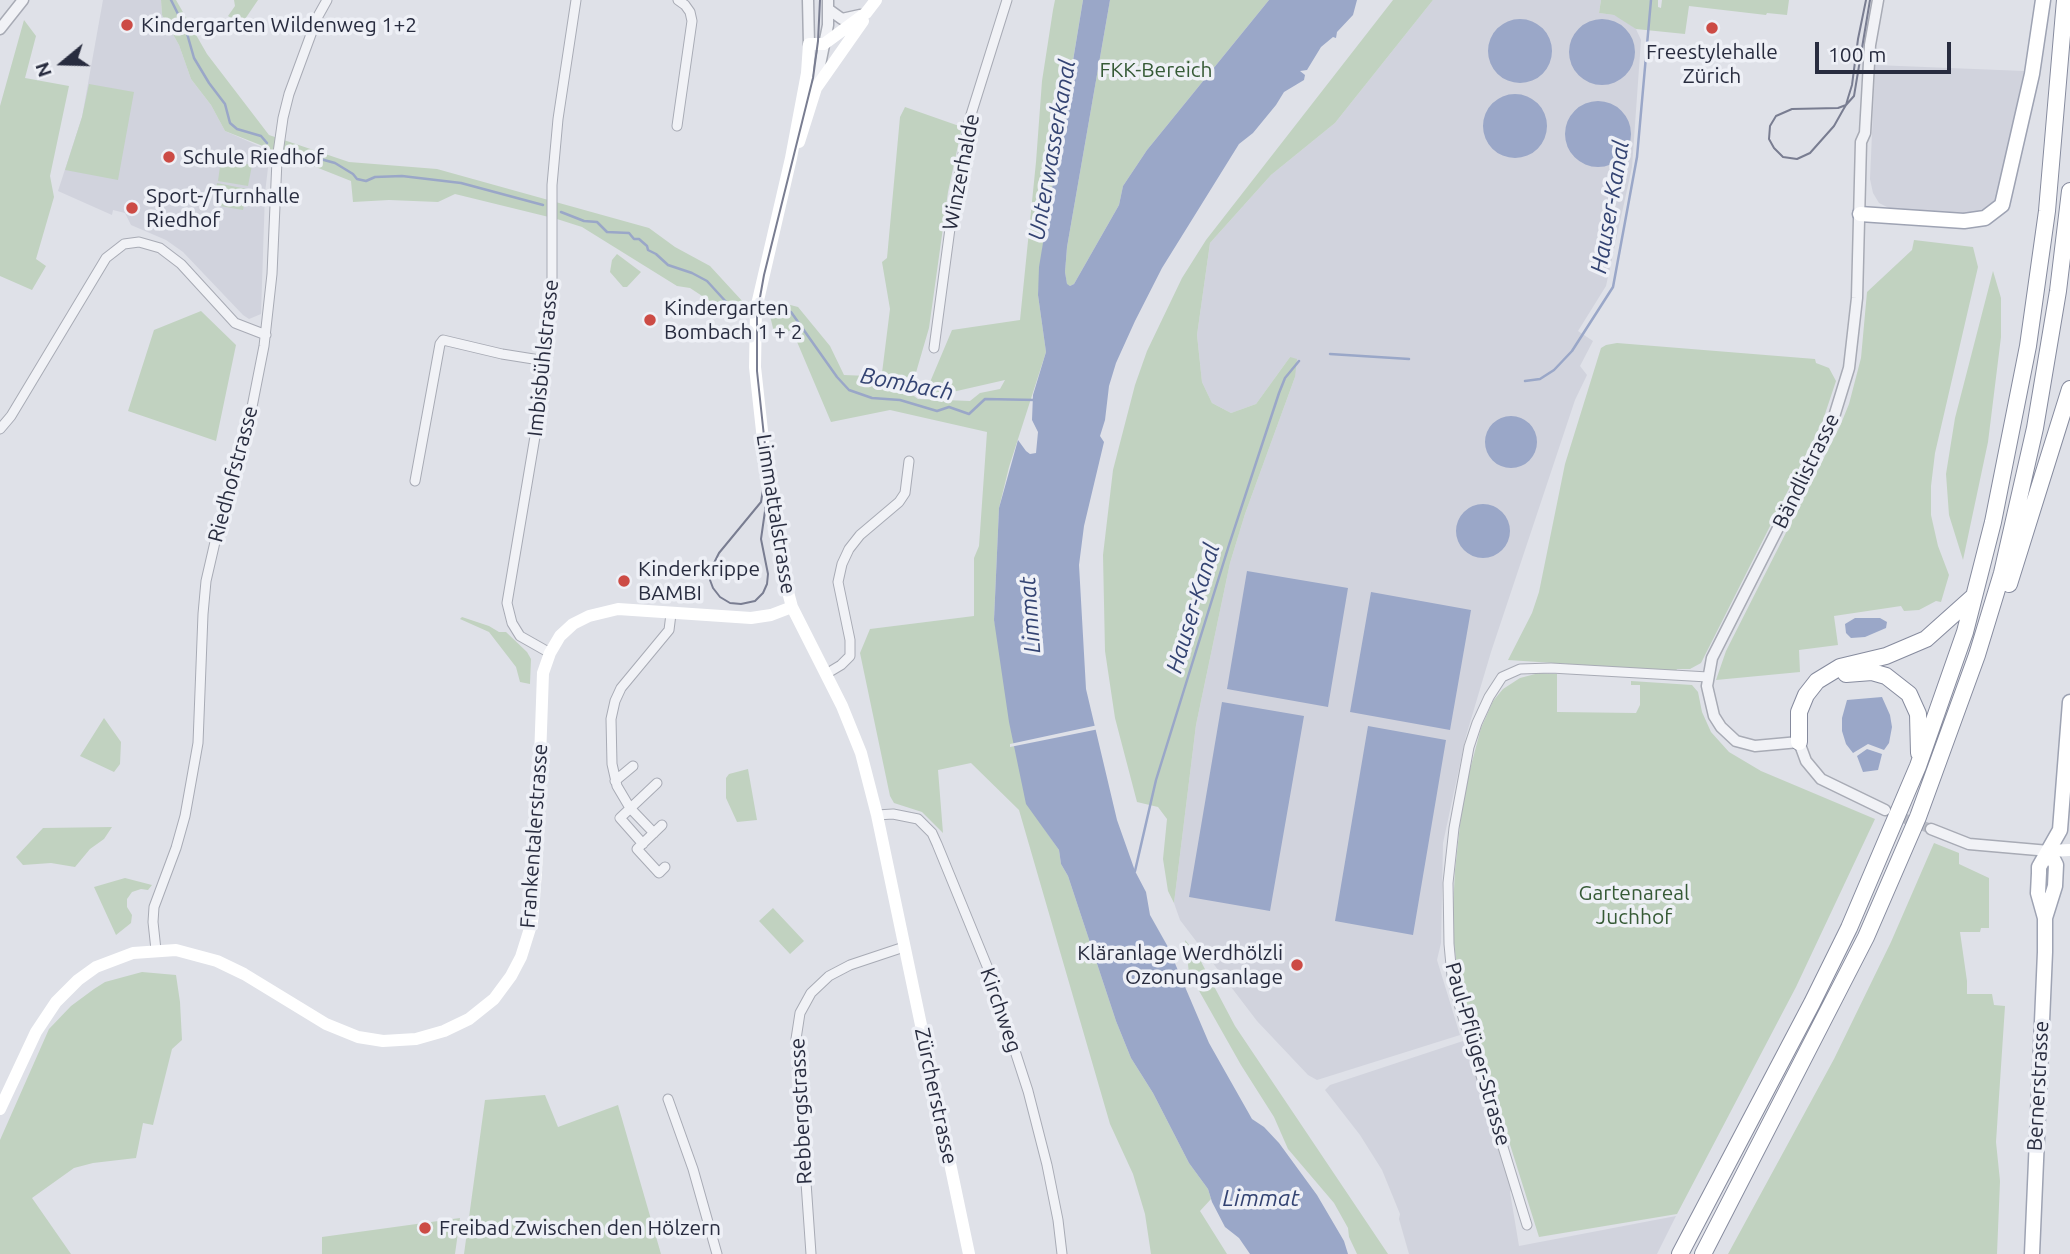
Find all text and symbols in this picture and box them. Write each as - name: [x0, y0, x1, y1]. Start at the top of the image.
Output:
- place label: Kindergarten Wildenweg 1+2: [141, 12, 417, 38]
- marker: Kindergarten Wildenweg 1+2: [119, 17, 135, 33]
- marker: Freestylehalle Zürich: [1704, 20, 1720, 36]
- north arrow: [28, 28, 98, 98]
- scale bar: [1818, 28, 1954, 72]
- place label: Freestylehalle Zürich: [1646, 39, 1778, 89]
- text: 100 m: [1828, 42, 1886, 66]
- water label: Unterwasserkanal: [1022, 57, 1082, 243]
- park label: FKK-Bereich: [1099, 57, 1213, 83]
- text: N: [30, 60, 56, 80]
- street label: Winzerhalde: [937, 112, 985, 232]
- water label: Hauser-Kanal: [1585, 138, 1635, 276]
- place label: Schule Riedhof: [183, 144, 324, 170]
- marker: Schule Riedhof: [161, 149, 177, 165]
- place label: Sport-/Turnhalle Riedhof: [146, 183, 300, 233]
- marker: Sport-/Turnhalle Riedhof: [124, 200, 140, 216]
- street label: Imbisbühlstrasse: [522, 278, 564, 438]
- place label: Kindergarten Bombach 1 + 2: [664, 295, 803, 345]
- marker: Kindergarten Bombach 1 + 2: [642, 312, 658, 328]
- water label: Bombach: [858, 361, 956, 407]
- street label: Riedhofstrasse: [203, 403, 263, 545]
- street label: Bändlistrasse: [1767, 409, 1845, 533]
- street label: Limmattalstrasse: [751, 432, 801, 596]
- water label: Hauser-Kanal: [1160, 540, 1226, 676]
- place label: Kinderkrippe BAMBI: [638, 556, 760, 606]
- marker: Kinderkrippe BAMBI: [616, 573, 632, 589]
- water label: Limmat: [1014, 576, 1046, 654]
- street label: Frankentalerstrasse: [515, 743, 553, 929]
- park label: Gartenareal Juchhof: [1578, 880, 1690, 930]
- place label: Kläranlage Werdhölzli Ozonungsanlage: [1077, 940, 1283, 990]
- marker: Kläranlage Werdhölzli Ozonungsanlage: [1289, 957, 1305, 973]
- street label: Paul-Pflüger-Strasse: [1440, 959, 1516, 1149]
- street label: Kirchweg: [975, 964, 1027, 1056]
- street label: Bernerstrasse: [2022, 1020, 2054, 1152]
- street label: Zürcherstrasse: [909, 1025, 963, 1167]
- street label: Rebbergstrasse: [785, 1037, 817, 1185]
- water label: Limmat: [1223, 1184, 1299, 1212]
- place label: Freibad Zwischen den Hölzern: [439, 1215, 721, 1241]
- marker: Freibad Zwischen den Hölzern: [417, 1220, 433, 1236]

